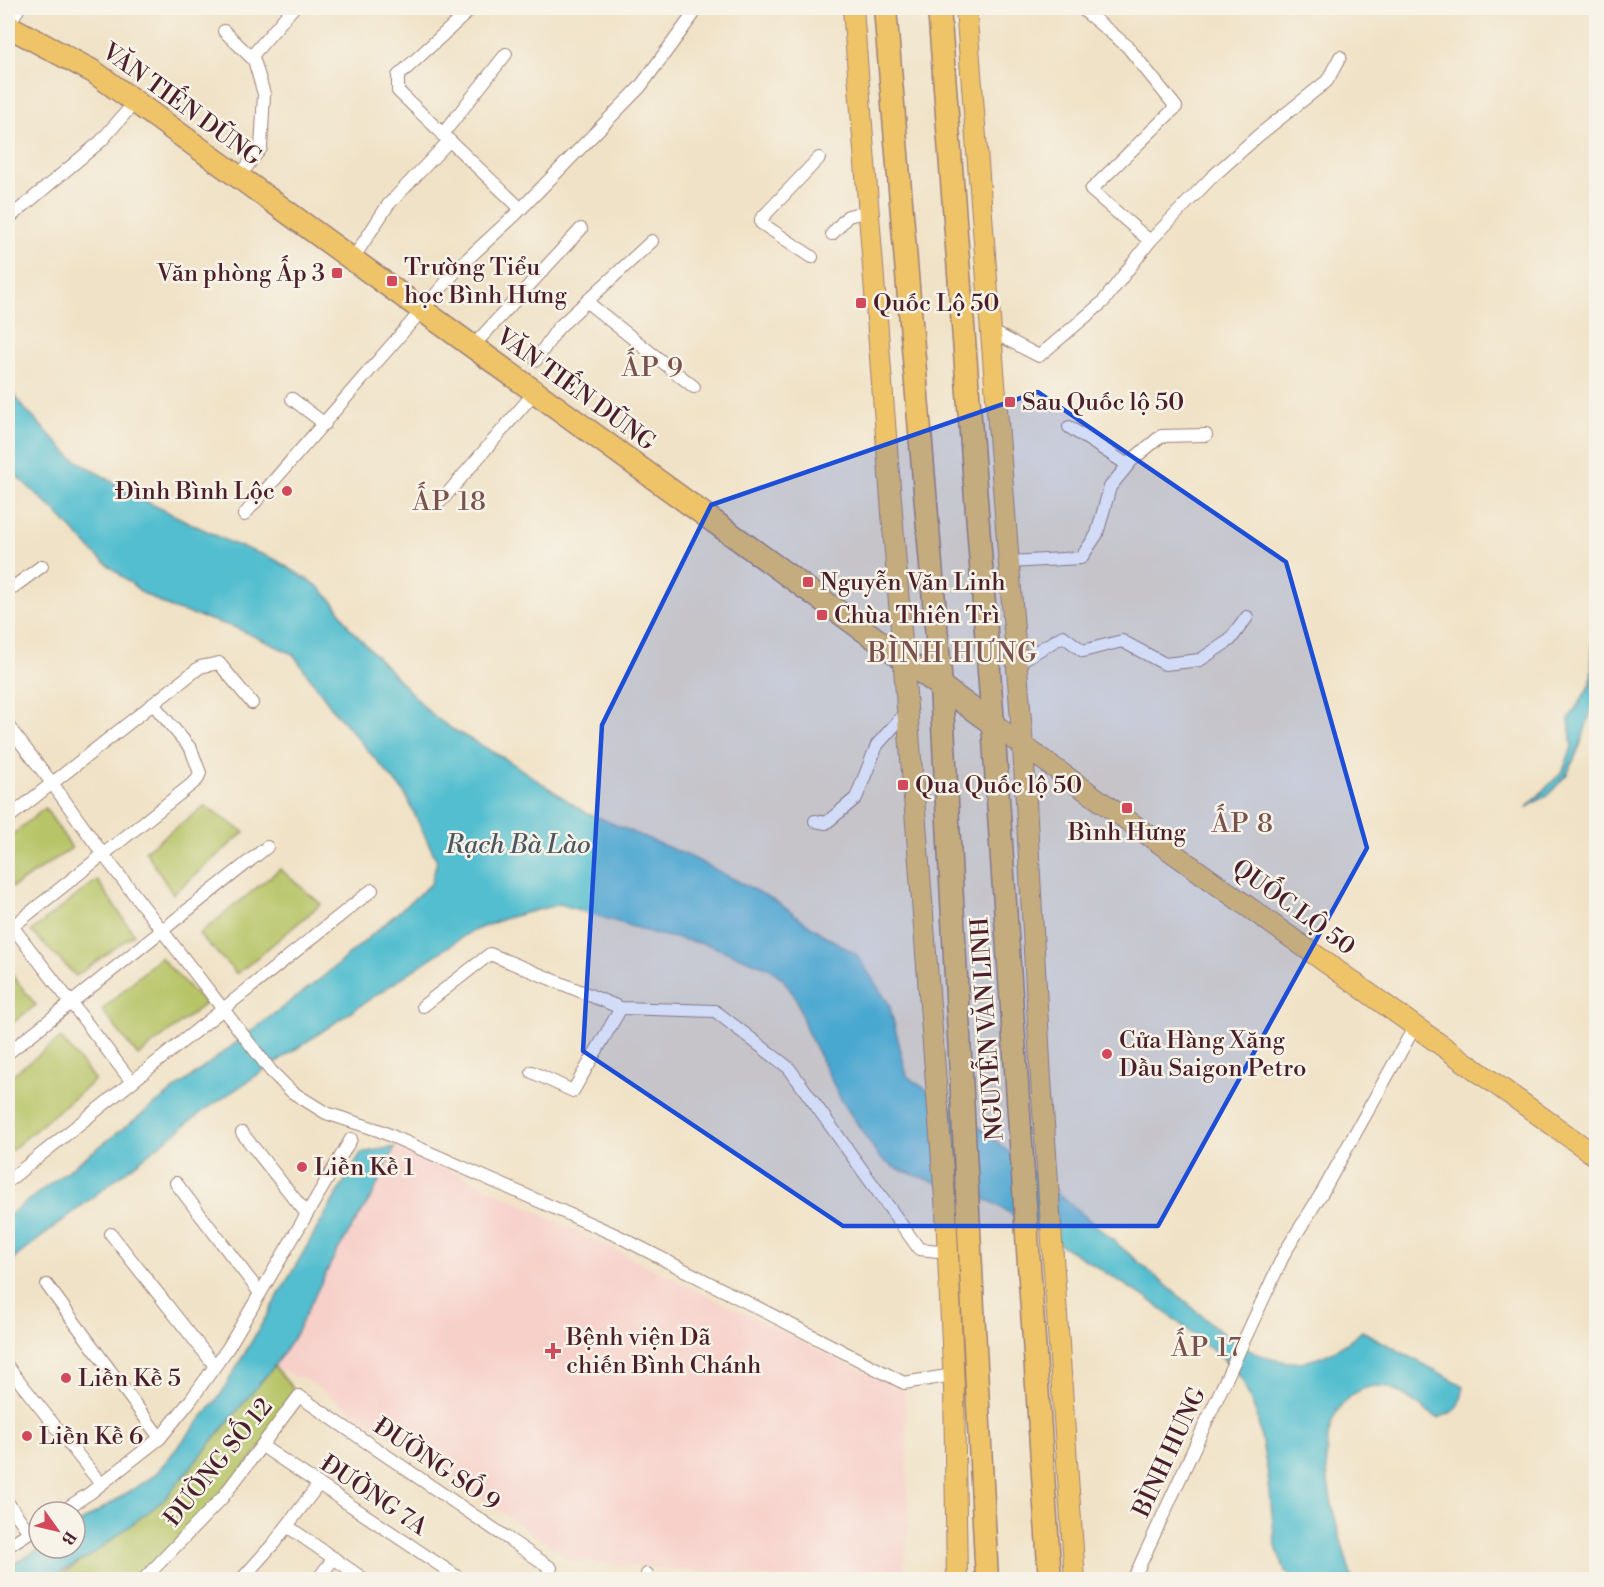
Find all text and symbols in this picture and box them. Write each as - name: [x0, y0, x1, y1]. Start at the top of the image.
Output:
- street label: VĂN TIẾN DŨNG: [95, 33, 270, 173]
- place label: Trường Tiểu học Bình Hưng: [404, 253, 567, 311]
- place label: Văn phòng Ấp 3: [156, 255, 325, 289]
- marker: Văn phòng Ấp 3: [330, 266, 344, 280]
- marker: Trường Tiểu học Bình Hưng: [385, 274, 399, 288]
- place label: Quốc Lộ 50: [873, 289, 999, 319]
- marker: Quốc Lộ 50: [854, 296, 868, 310]
- street label: VĂN TIẾN DŨNG: [489, 318, 664, 458]
- district label: ẤP 9: [621, 347, 684, 384]
- place label: Sau Quốc lộ 50: [1022, 388, 1184, 418]
- marker: Sau Quốc lộ 50: [1003, 395, 1017, 409]
- place label: Đình Bình Lộc: [115, 477, 275, 507]
- district label: ẤP 18: [411, 481, 488, 518]
- marker: Đình Bình Lộc: [280, 484, 294, 498]
- place label: Nguyễn Văn Linh: [820, 568, 1006, 598]
- marker: Nguyễn Văn Linh: [801, 575, 815, 589]
- place label: Chùa Thiên Trì: [834, 601, 1000, 631]
- marker: Chùa Thiên Trì: [815, 608, 829, 622]
- district label: BÌNH HƯNG: [866, 634, 1039, 671]
- place label: Qua Quốc lộ 50: [915, 771, 1082, 801]
- marker: Qua Quốc lộ 50: [896, 778, 910, 792]
- marker: Bình Hưng: [1120, 801, 1134, 815]
- district label: ẤP 8: [1211, 803, 1274, 840]
- place label: Bình Hưng: [1067, 818, 1187, 848]
- water label: Rạch Bà Lào: [444, 829, 591, 861]
- street label: QUỐC LỘ 50: [1226, 850, 1363, 962]
- street label: NGUYỄN VĂN LINH: [960, 916, 1011, 1142]
- place label: Cửa Hàng Xăng Dầu Saigon Petro: [1119, 1026, 1307, 1084]
- marker: Cửa Hàng Xăng Dầu Saigon Petro: [1100, 1047, 1114, 1061]
- place label: Liền Kề 1: [314, 1153, 415, 1183]
- marker: Liền Kề 1: [295, 1160, 309, 1174]
- place label: Bệnh viện Dã chiến Bình Chánh: [565, 1323, 761, 1381]
- district label: ẤP 17: [1170, 1327, 1243, 1364]
- marker: Bệnh viện Dã chiến Bình Chánh: [544, 1342, 562, 1360]
- place label: Liền Kề 5: [78, 1364, 181, 1394]
- marker: Liền Kề 5: [59, 1371, 73, 1385]
- street label: BÌNH HƯNG: [1125, 1382, 1213, 1523]
- street label: ĐƯỜNG SỐ 12: [155, 1390, 280, 1533]
- street label: ĐƯỜNG SỐ 9: [367, 1408, 508, 1518]
- place label: Liền Kề 6: [39, 1422, 143, 1452]
- marker: Liền Kề 6: [20, 1429, 34, 1443]
- street label: ĐƯỜNG 7A: [314, 1447, 434, 1543]
- north arrow: [27, 1500, 87, 1560]
- text: B: [57, 1527, 80, 1548]

